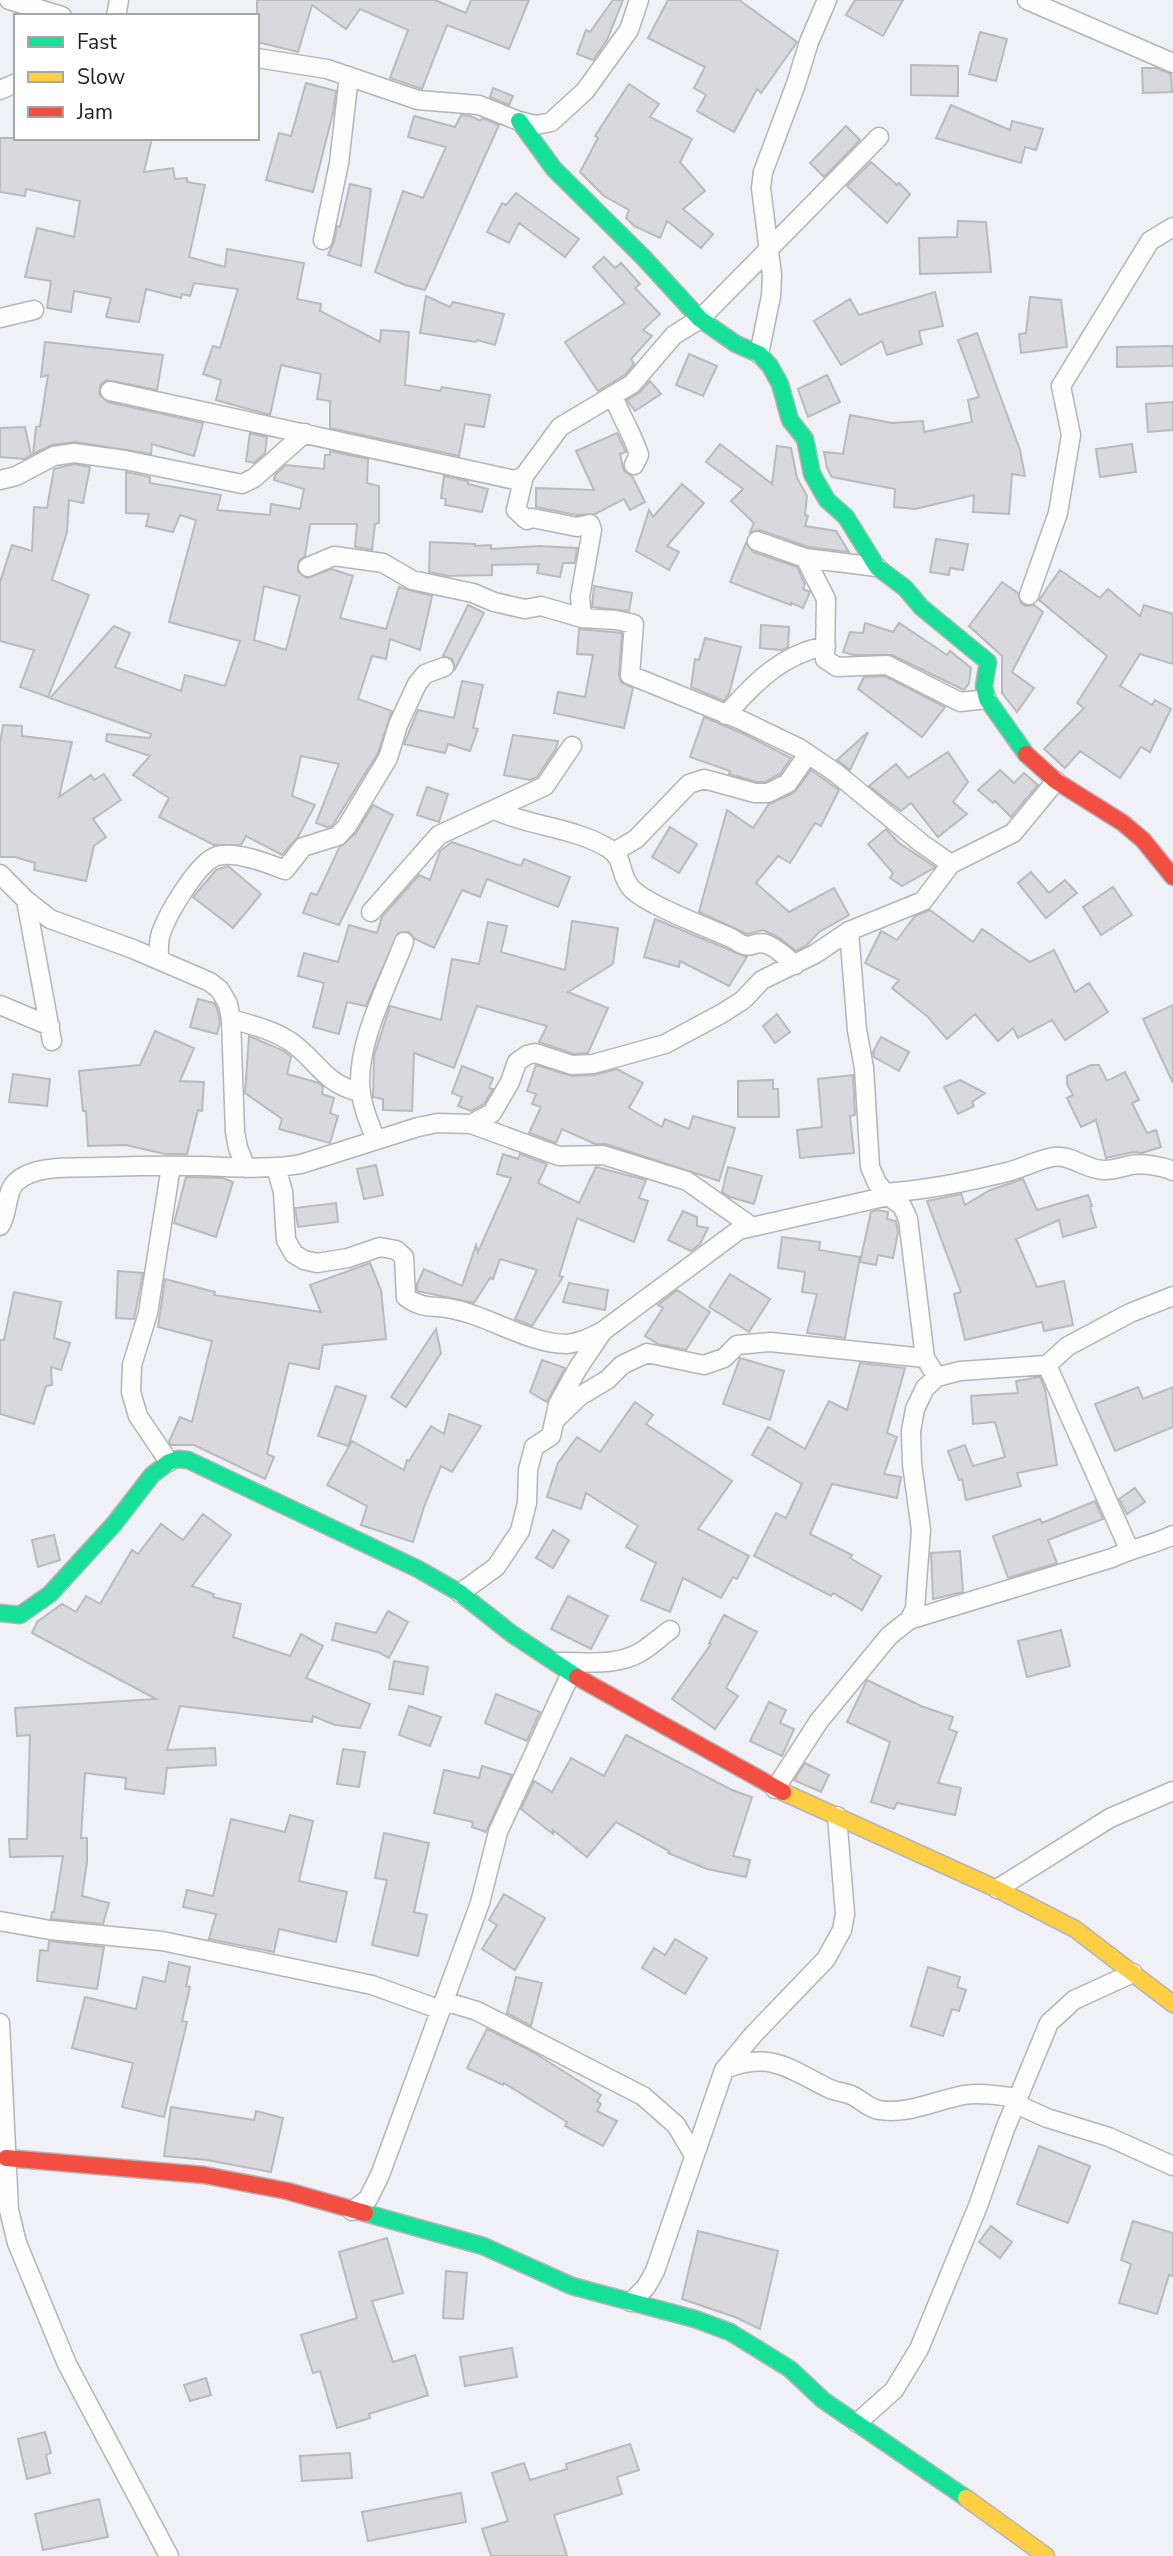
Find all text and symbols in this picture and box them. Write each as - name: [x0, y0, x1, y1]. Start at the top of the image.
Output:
- legend: [14, 14, 259, 140]
- text: Fast: [77, 28, 117, 56]
- text: Slow: [77, 63, 126, 91]
- text: Jam: [76, 98, 113, 126]

